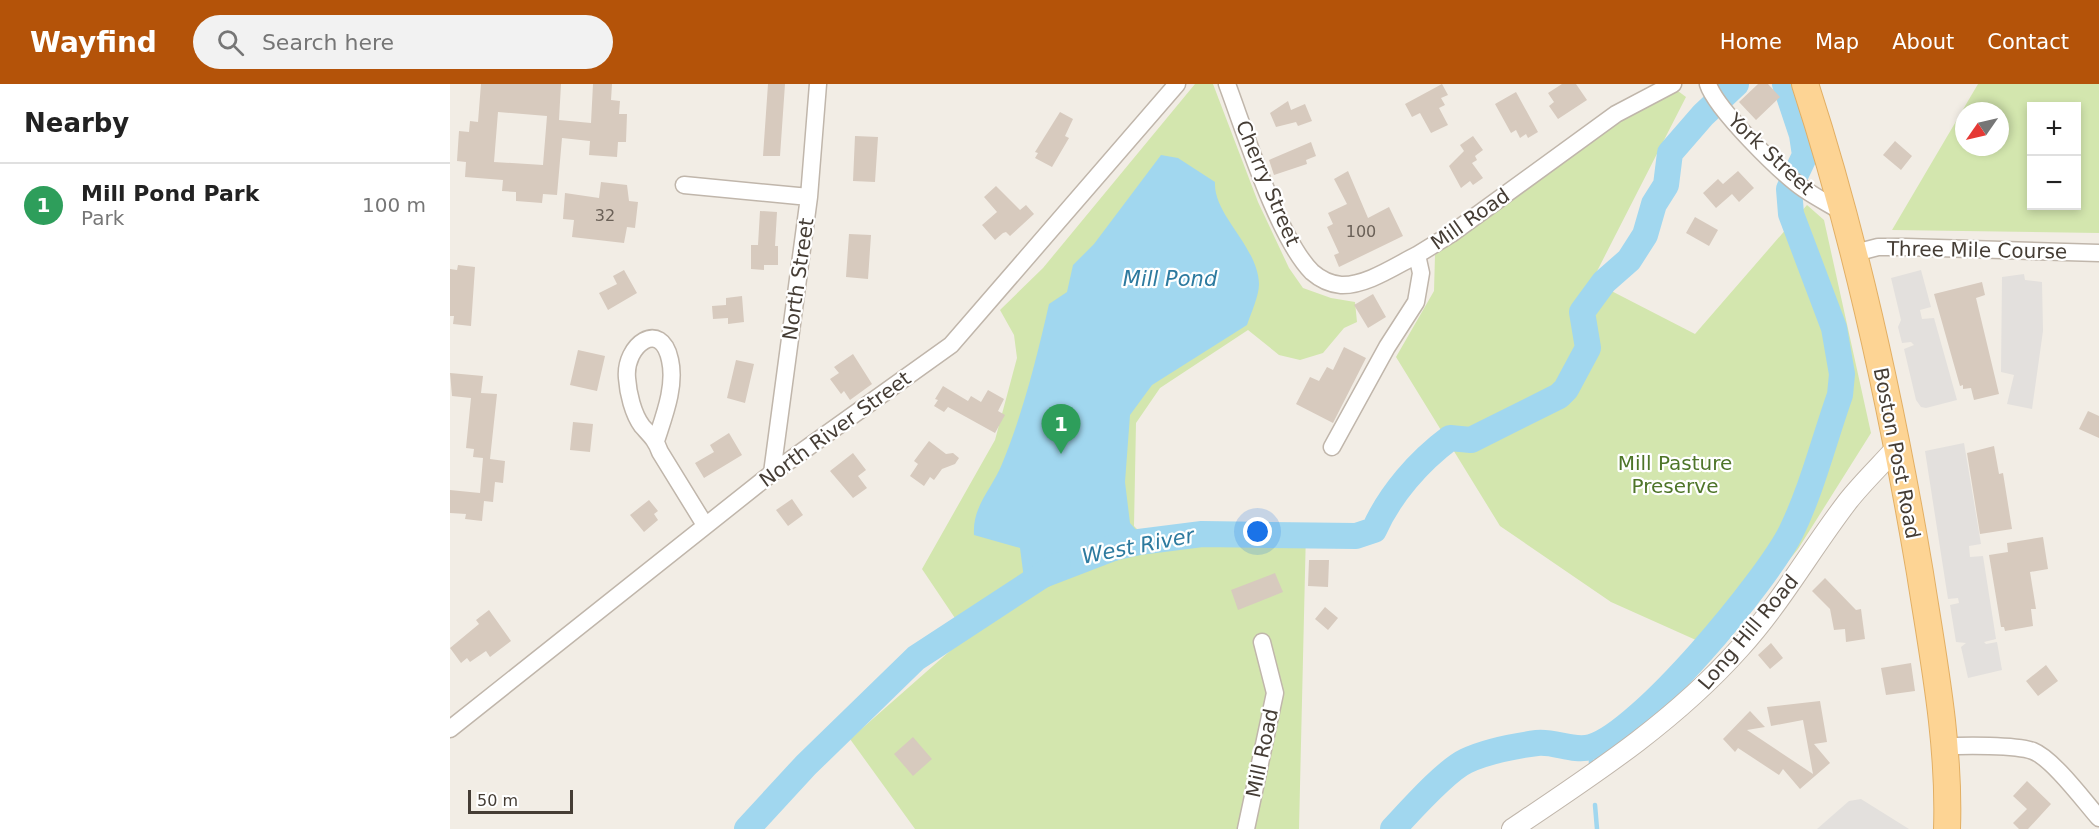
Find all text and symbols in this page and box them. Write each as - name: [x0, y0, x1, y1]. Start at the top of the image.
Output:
- search box: [193, 15, 613, 69]
- text: Wayfind: [30, 26, 157, 59]
- icon: search: [214, 26, 247, 59]
- text: Search here: [262, 30, 394, 55]
- text: Home: [1720, 30, 1782, 54]
- text: Map: [1815, 30, 1859, 54]
- text: About: [1892, 30, 1954, 54]
- text: Contact: [1987, 30, 2069, 54]
- north arrow: [1955, 102, 2009, 156]
- map controls: [2027, 102, 2081, 210]
- button: +: [2027, 102, 2081, 156]
- street label: York Street: [1722, 107, 1819, 200]
- text: Nearby: [24, 108, 129, 138]
- street label: Cherry Street: [1231, 117, 1305, 250]
- button: −: [2027, 156, 2081, 210]
- text: Mill Pond Park: [81, 181, 259, 206]
- street label: Mill Road: [1426, 183, 1514, 255]
- text: 1: [37, 193, 50, 217]
- text: 100 m: [362, 193, 426, 217]
- text: Park: [81, 206, 124, 230]
- house number: 32: [595, 206, 615, 225]
- street label: North Street: [778, 216, 818, 342]
- house number: 100: [1346, 222, 1376, 241]
- street label: Three Mile Course: [1886, 236, 2067, 264]
- water label: Mill Pond: [1123, 267, 1218, 291]
- street label: Boston Post Road: [1869, 365, 1925, 541]
- street label: North River Street: [755, 366, 915, 492]
- pin: 1: [1042, 404, 1080, 454]
- park label: Mill Pasture Preserve: [1618, 451, 1732, 498]
- your location: [1243, 517, 1272, 546]
- water label: West River: [1080, 523, 1198, 569]
- street label: Long Hill Road: [1693, 570, 1803, 694]
- street label: Mill Road: [1241, 706, 1283, 800]
- scale bar: [468, 787, 573, 814]
- text: 50 m: [477, 791, 518, 810]

